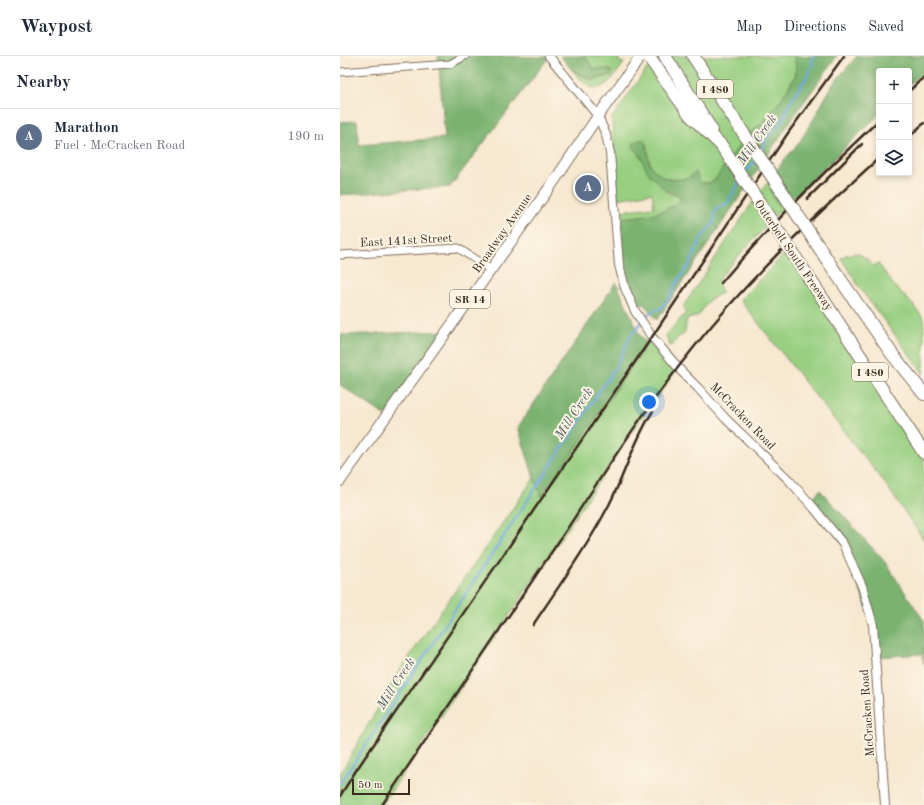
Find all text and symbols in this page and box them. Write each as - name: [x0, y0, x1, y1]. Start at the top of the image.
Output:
- text: Waypost: [20, 18, 93, 37]
- text: Map: [736, 20, 762, 34]
- text: Directions: [784, 20, 846, 34]
- text: Saved: [868, 20, 904, 34]
- map controls: [876, 68, 912, 176]
- button: +: [876, 68, 912, 104]
- text: Nearby: [16, 74, 71, 91]
- road number: I 480: [697, 80, 733, 98]
- button: −: [876, 104, 912, 140]
- water label: Mill Creek: [735, 112, 779, 168]
- text: Marathon: [54, 121, 119, 136]
- text: A: [24, 130, 34, 143]
- text: 190 m: [287, 130, 324, 143]
- text: Fuel · McCracken Road: [54, 139, 185, 152]
- button: layers: [876, 140, 912, 176]
- pin: A: [575, 173, 601, 203]
- street label: Broadway Avenue: [471, 191, 535, 275]
- street label: Outerbelt South Freeway: [752, 198, 835, 314]
- street label: East 141st Street: [360, 233, 453, 249]
- road number: SR 14: [450, 290, 490, 308]
- road number: I 480: [852, 363, 888, 381]
- street label: McCracken Road: [707, 381, 777, 452]
- water label: Mill Creek: [552, 386, 596, 443]
- your location: [639, 392, 659, 412]
- water label: Mill Creek: [374, 656, 418, 713]
- street label: McCracken Road: [859, 669, 877, 757]
- scale bar: [352, 777, 410, 796]
- text: 50 m: [358, 780, 383, 791]

